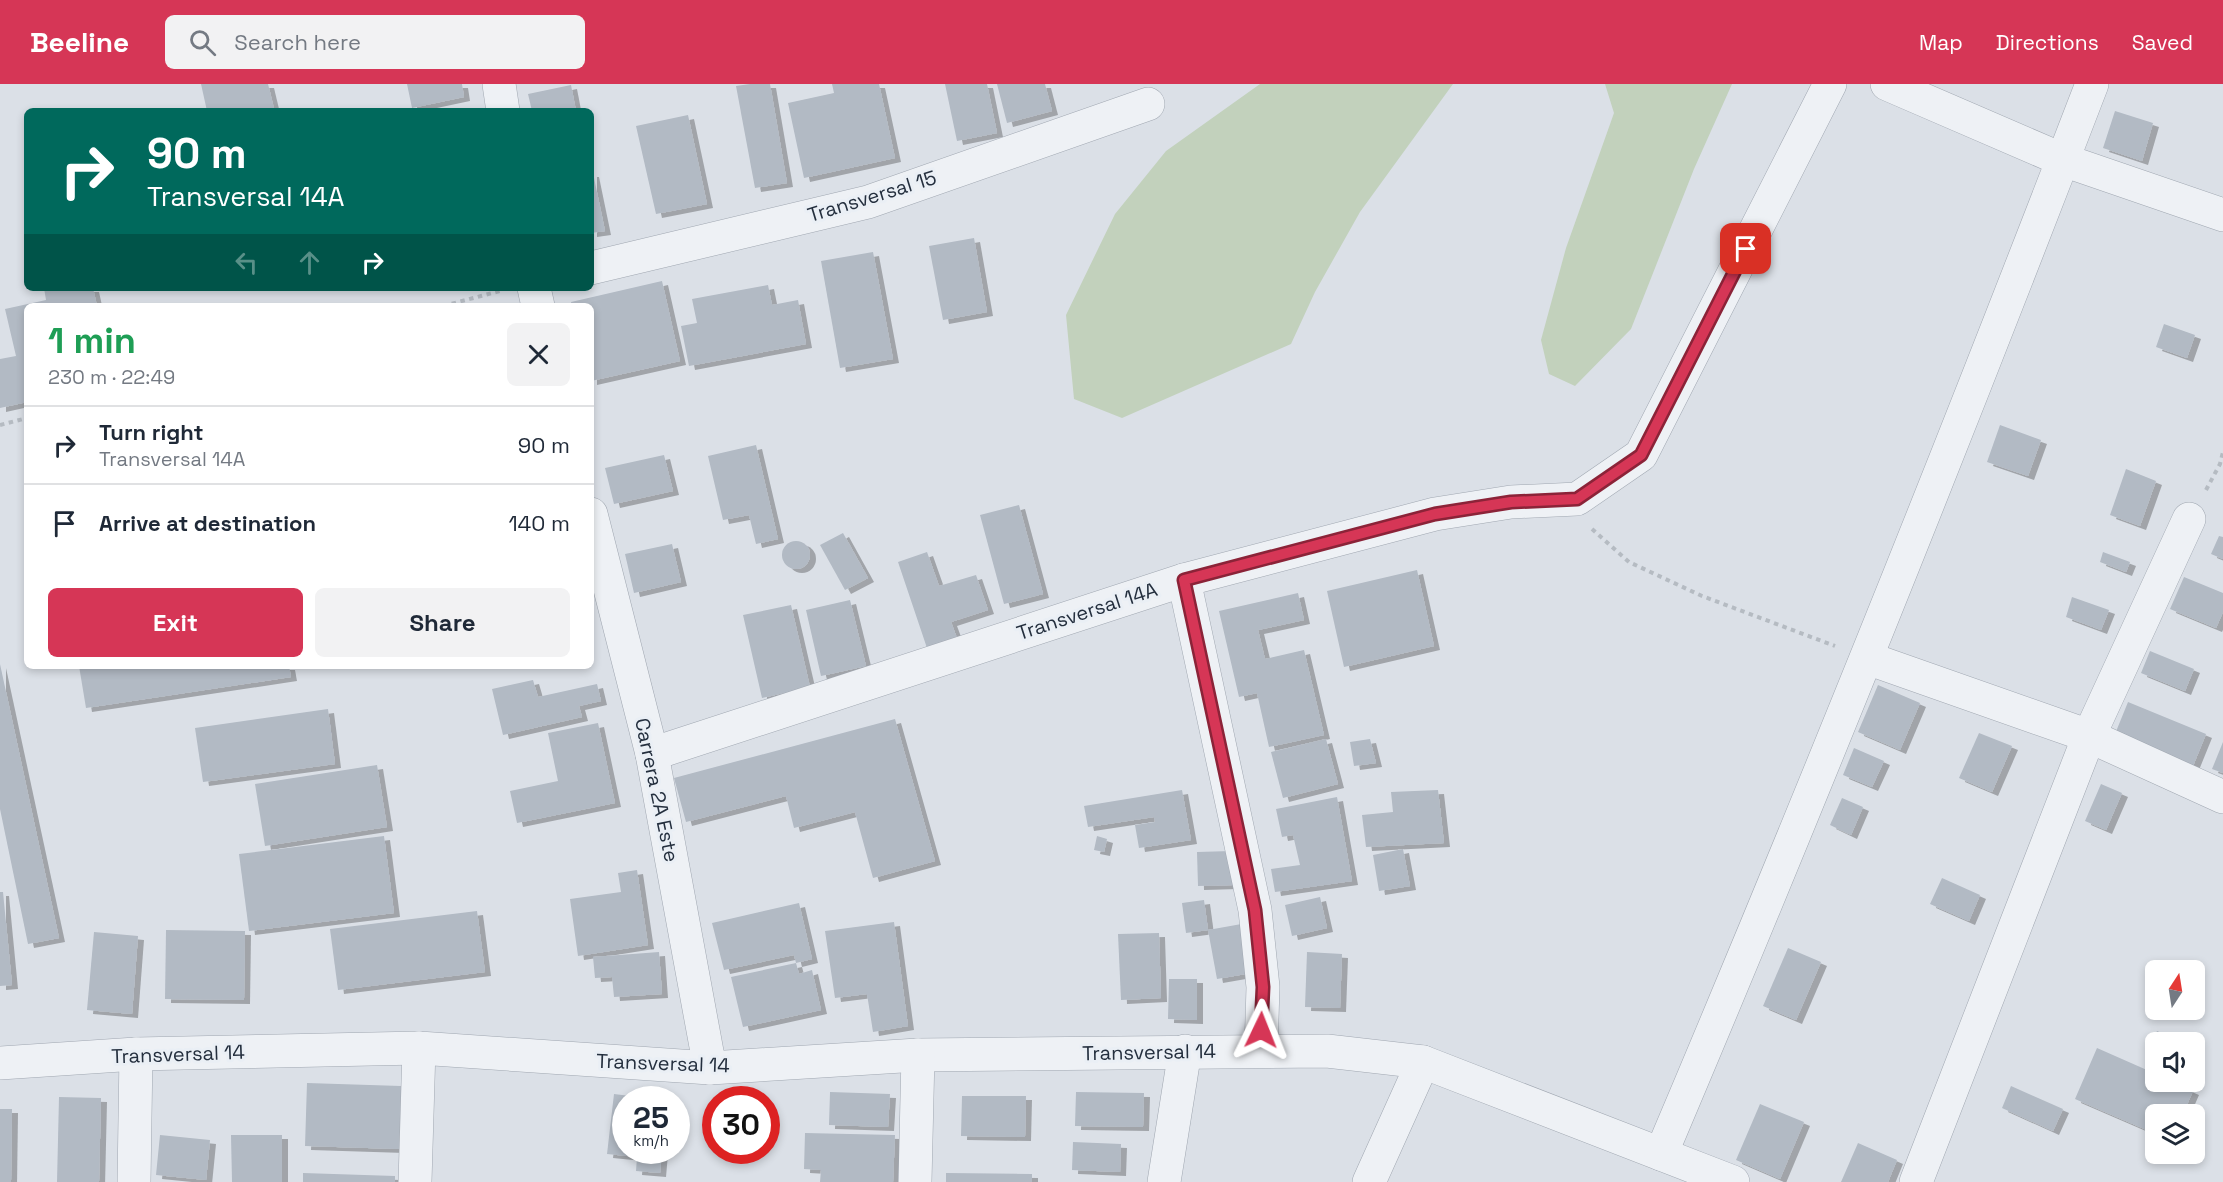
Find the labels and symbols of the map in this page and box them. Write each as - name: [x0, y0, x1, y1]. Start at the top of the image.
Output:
- street label: Transversal 15: [804, 164, 940, 228]
- pin: [1720, 223, 1771, 274]
- street label: Transversal 14A: [1013, 576, 1161, 646]
- street label: Carrera 2A Este: [629, 716, 685, 864]
- north arrow: [2145, 960, 2205, 1020]
- position arrow: [1229, 998, 1293, 1062]
- street label: Transversal 14: [1082, 1038, 1216, 1066]
- street label: Transversal 14: [111, 1039, 245, 1069]
- street label: Transversal 14: [596, 1048, 730, 1078]
- speed limit sign: 30: [702, 1086, 780, 1164]

